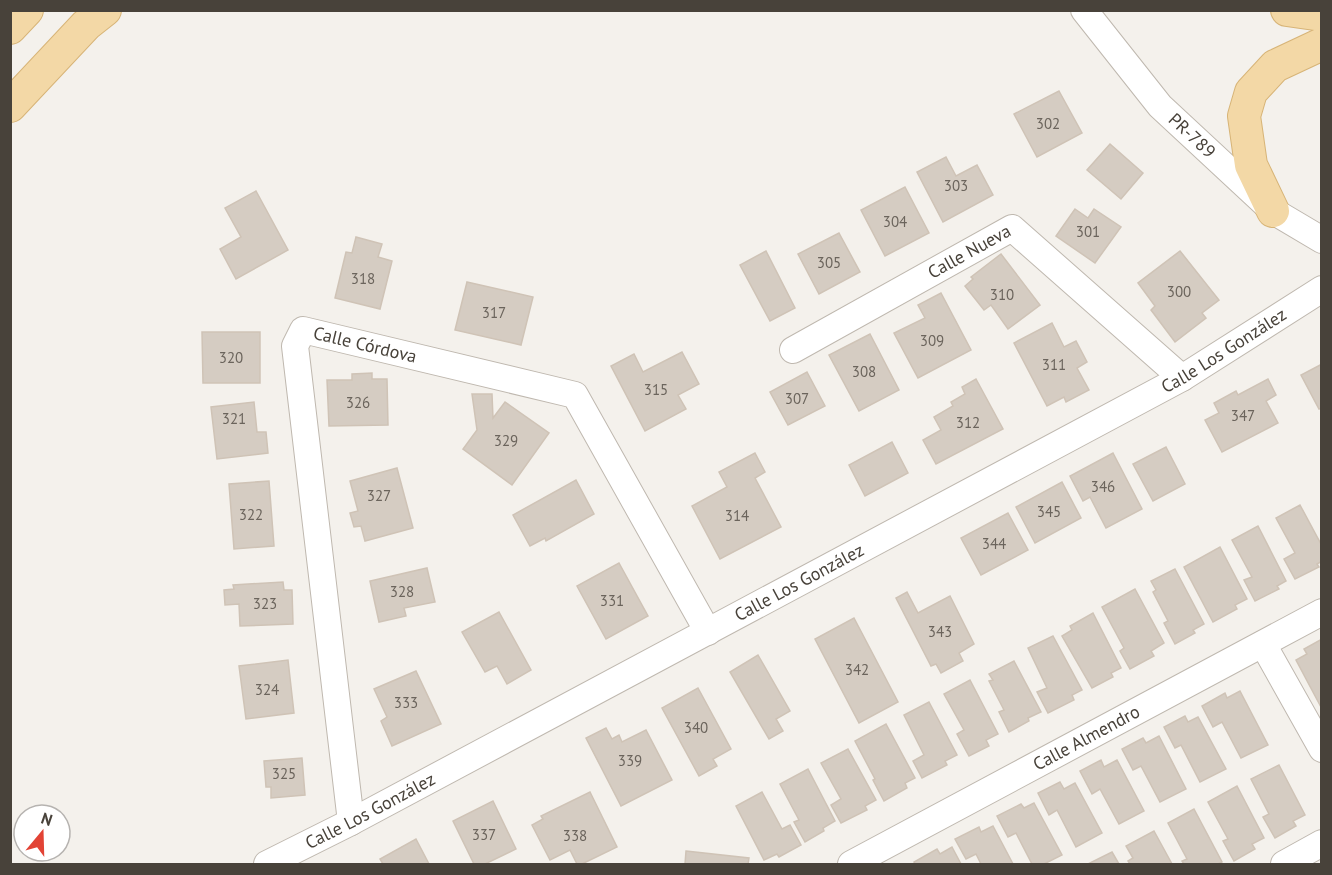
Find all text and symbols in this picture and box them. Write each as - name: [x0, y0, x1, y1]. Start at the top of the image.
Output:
- street label: PR-789: [1164, 108, 1221, 163]
- house number: 302: [1036, 114, 1060, 133]
- house number: 303: [944, 176, 968, 195]
- house number: 304: [883, 212, 907, 231]
- street label: Calle Nueva: [924, 219, 1015, 284]
- house number: 301: [1076, 222, 1100, 241]
- house number: 305: [817, 253, 841, 272]
- house number: 318: [351, 269, 375, 288]
- house number: 300: [1167, 282, 1191, 301]
- house number: 310: [990, 285, 1014, 304]
- house number: 317: [482, 303, 506, 322]
- street label: Calle Los González: [1157, 303, 1291, 398]
- street label: Calle Córdova: [311, 321, 419, 368]
- house number: 309: [920, 331, 944, 350]
- house number: 320: [219, 348, 243, 367]
- house number: 311: [1042, 355, 1066, 374]
- house number: 308: [852, 362, 876, 381]
- house number: 315: [644, 380, 668, 399]
- house number: 307: [785, 389, 809, 408]
- house number: 326: [346, 393, 370, 412]
- house number: 347: [1231, 406, 1255, 425]
- house number: 321: [222, 409, 246, 428]
- house number: 312: [956, 413, 980, 432]
- house number: 329: [494, 431, 518, 450]
- house number: 346: [1091, 477, 1115, 496]
- house number: 327: [367, 486, 391, 505]
- house number: 345: [1037, 502, 1061, 521]
- house number: 322: [239, 505, 263, 524]
- house number: 314: [725, 506, 749, 525]
- house number: 344: [982, 534, 1006, 553]
- street label: Calle Los González: [730, 538, 868, 626]
- house number: 328: [390, 582, 414, 601]
- house number: 331: [600, 591, 624, 610]
- house number: 323: [253, 594, 277, 613]
- house number: 343: [928, 622, 952, 641]
- house number: 342: [845, 660, 869, 679]
- house number: 324: [255, 680, 279, 699]
- house number: 333: [394, 693, 418, 712]
- street label: Calle Almendro: [1029, 700, 1144, 776]
- house number: 340: [684, 718, 708, 737]
- house number: 339: [618, 751, 642, 770]
- house number: 325: [272, 764, 296, 783]
- street label: Calle Los González: [301, 767, 439, 854]
- north arrow: [12, 803, 72, 863]
- text: N: [39, 808, 55, 830]
- house number: 337: [472, 825, 496, 844]
- house number: 338: [563, 826, 587, 845]

